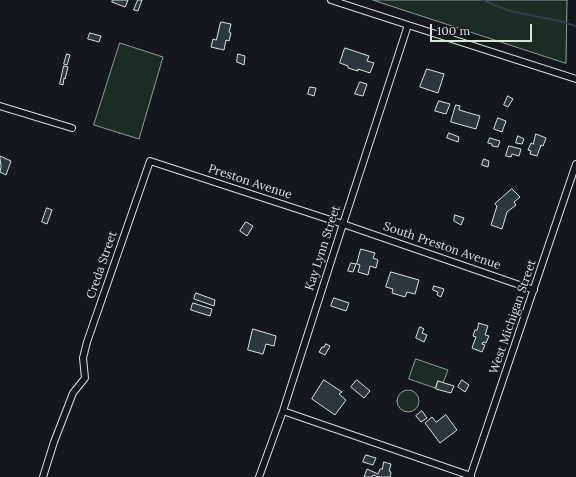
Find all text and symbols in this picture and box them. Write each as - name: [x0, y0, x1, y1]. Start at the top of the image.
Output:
- scale bar: [432, 16, 534, 42]
- text: 100 m: [437, 23, 470, 38]
- street label: Preston Avenue: [206, 162, 294, 202]
- street label: Kay Lynn Street: [302, 204, 344, 292]
- street label: South Preston Avenue: [381, 219, 503, 273]
- street label: Creda Street: [84, 229, 120, 301]
- street label: West Michigan Street: [487, 258, 539, 376]

